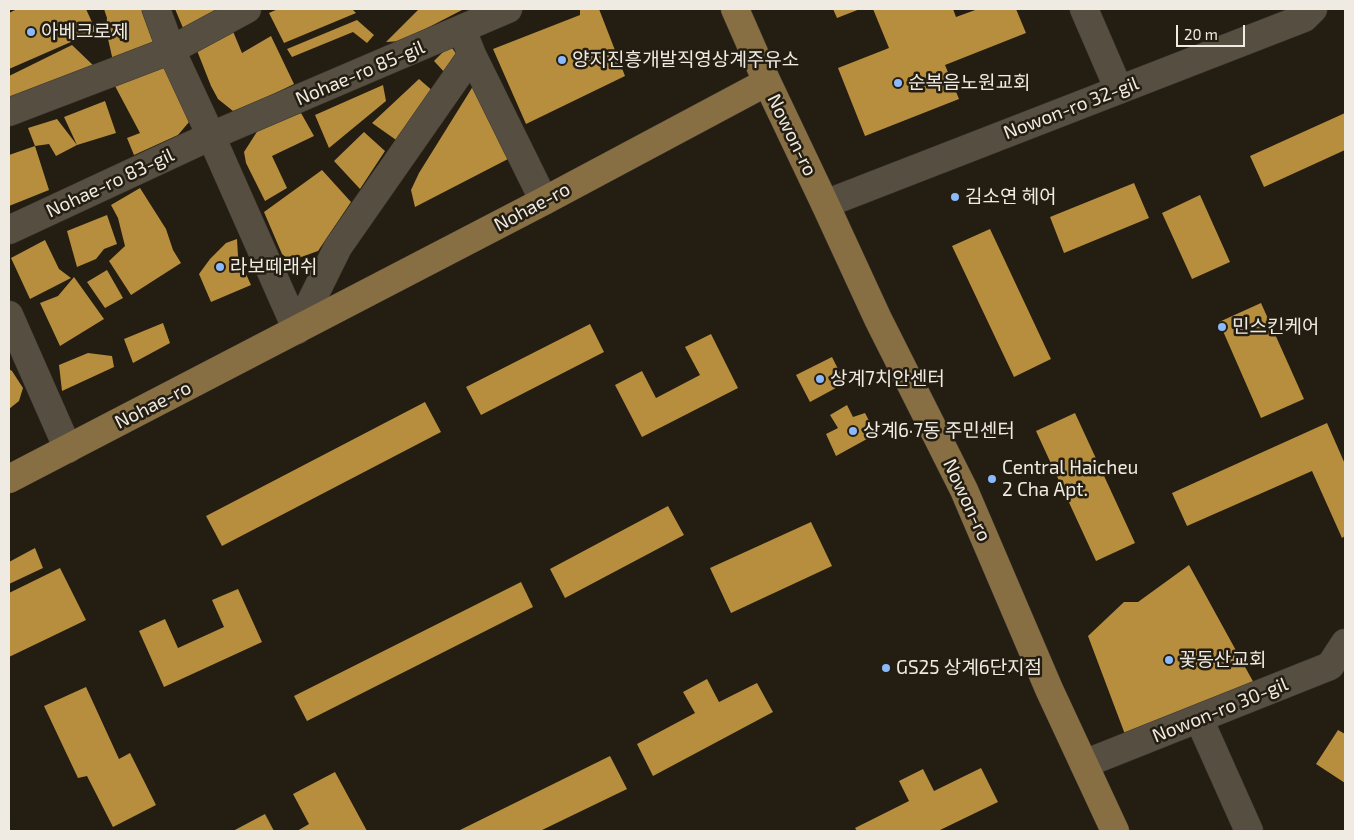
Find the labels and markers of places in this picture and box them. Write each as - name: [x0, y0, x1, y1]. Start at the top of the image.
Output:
- place label: 아베크로제: [41, 21, 128, 43]
- marker: 아베크로제: [25, 26, 37, 38]
- place label: 양지진흥개발직영상계주유소: [572, 49, 799, 71]
- marker: 양지진흥개발직영상계주유소: [556, 54, 568, 66]
- place label: 순복음노원교회: [908, 72, 1030, 94]
- marker: 순복음노원교회: [892, 77, 904, 89]
- place label: 김소연 헤어: [965, 186, 1057, 208]
- marker: 김소연 헤어: [949, 191, 961, 203]
- place label: 라보떼래쉬: [230, 256, 317, 278]
- marker: 라보떼래쉬: [214, 261, 226, 273]
- place label: 민스킨케어: [1232, 316, 1319, 338]
- marker: 민스킨케어: [1216, 321, 1228, 333]
- place label: 상계7치안센터: [830, 368, 945, 390]
- marker: 상계7치안센터: [814, 373, 826, 385]
- place label: 상계6·7동 주민센터: [863, 420, 1015, 442]
- marker: 상계6·7동 주민센터: [847, 425, 859, 437]
- place label: Central Haicheu 2 Cha Apt.: [1002, 457, 1138, 501]
- marker: Central Haicheu 2 Cha Apt.: [986, 473, 998, 485]
- place label: 꽃동산교회: [1179, 649, 1266, 671]
- marker: 꽃동산교회: [1163, 654, 1175, 666]
- place label: GS25 상계6단지점: [896, 657, 1042, 679]
- marker: GS25 상계6단지점: [880, 662, 892, 674]

